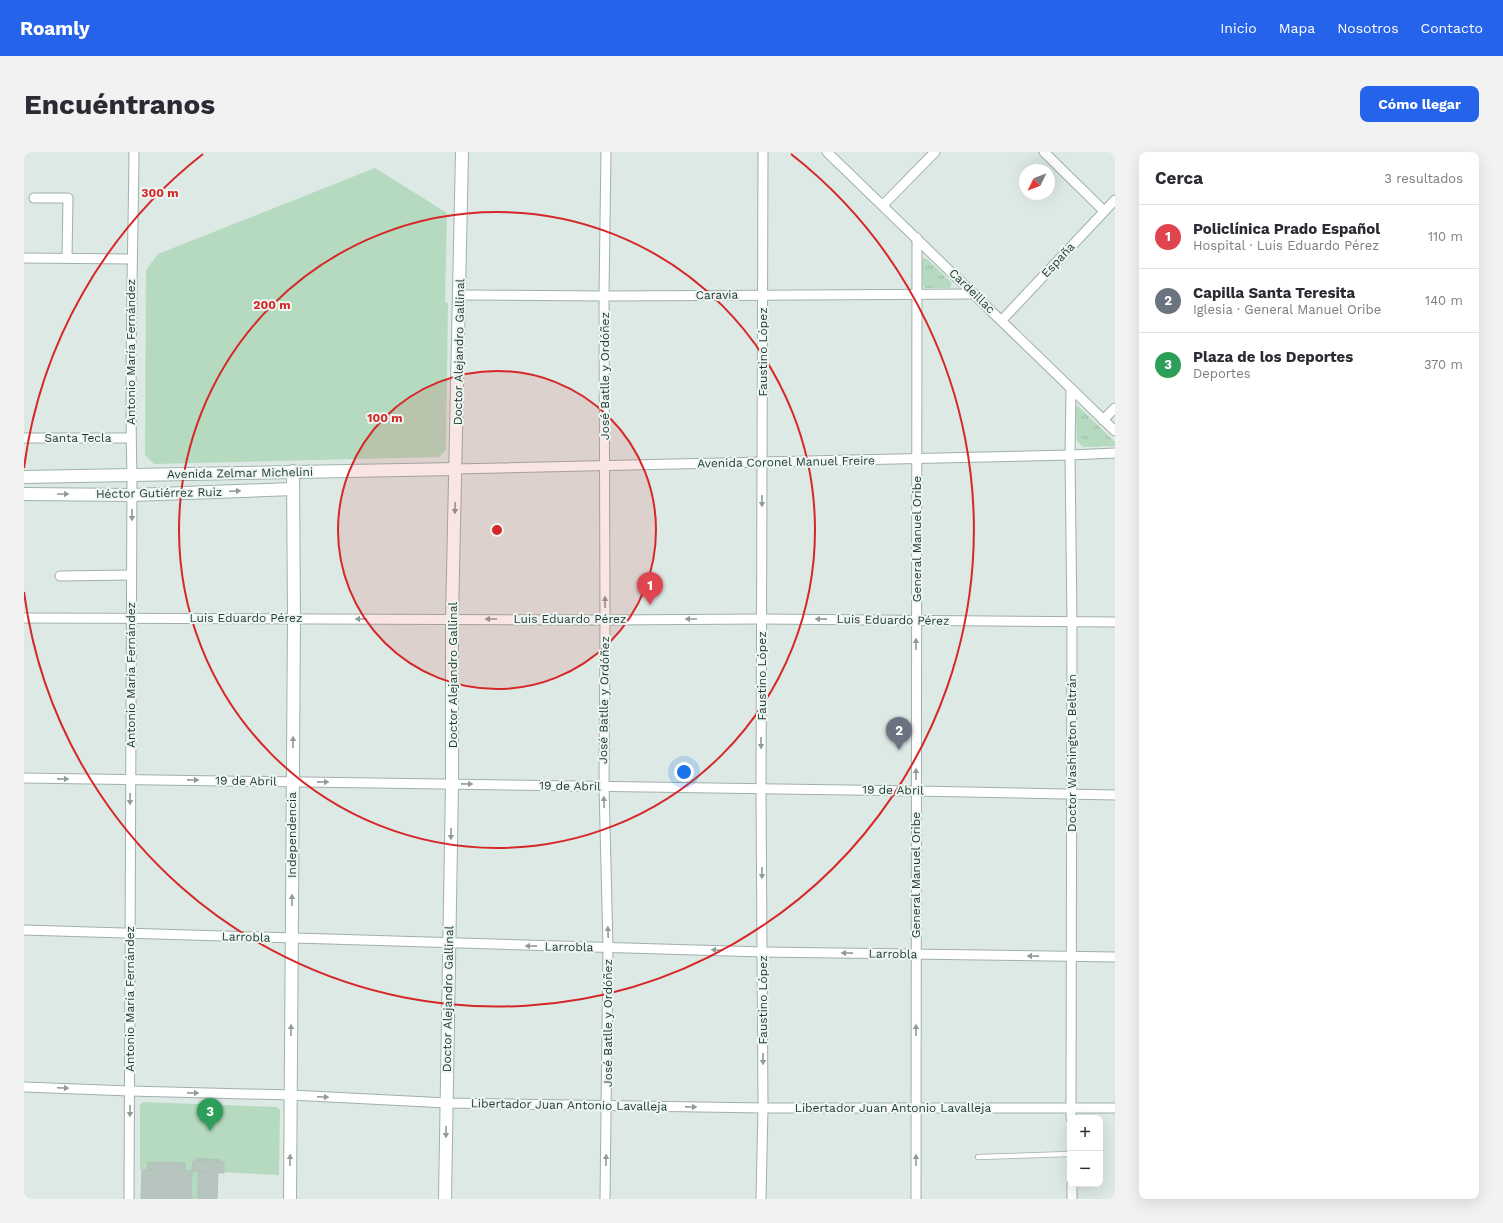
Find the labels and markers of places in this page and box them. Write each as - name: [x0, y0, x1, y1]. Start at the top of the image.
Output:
- centre of rings: [490, 523, 504, 537]
- pin: 1: [637, 572, 663, 605]
- pin: 2: [886, 717, 912, 750]
- pin: 3: [197, 1098, 223, 1131]

